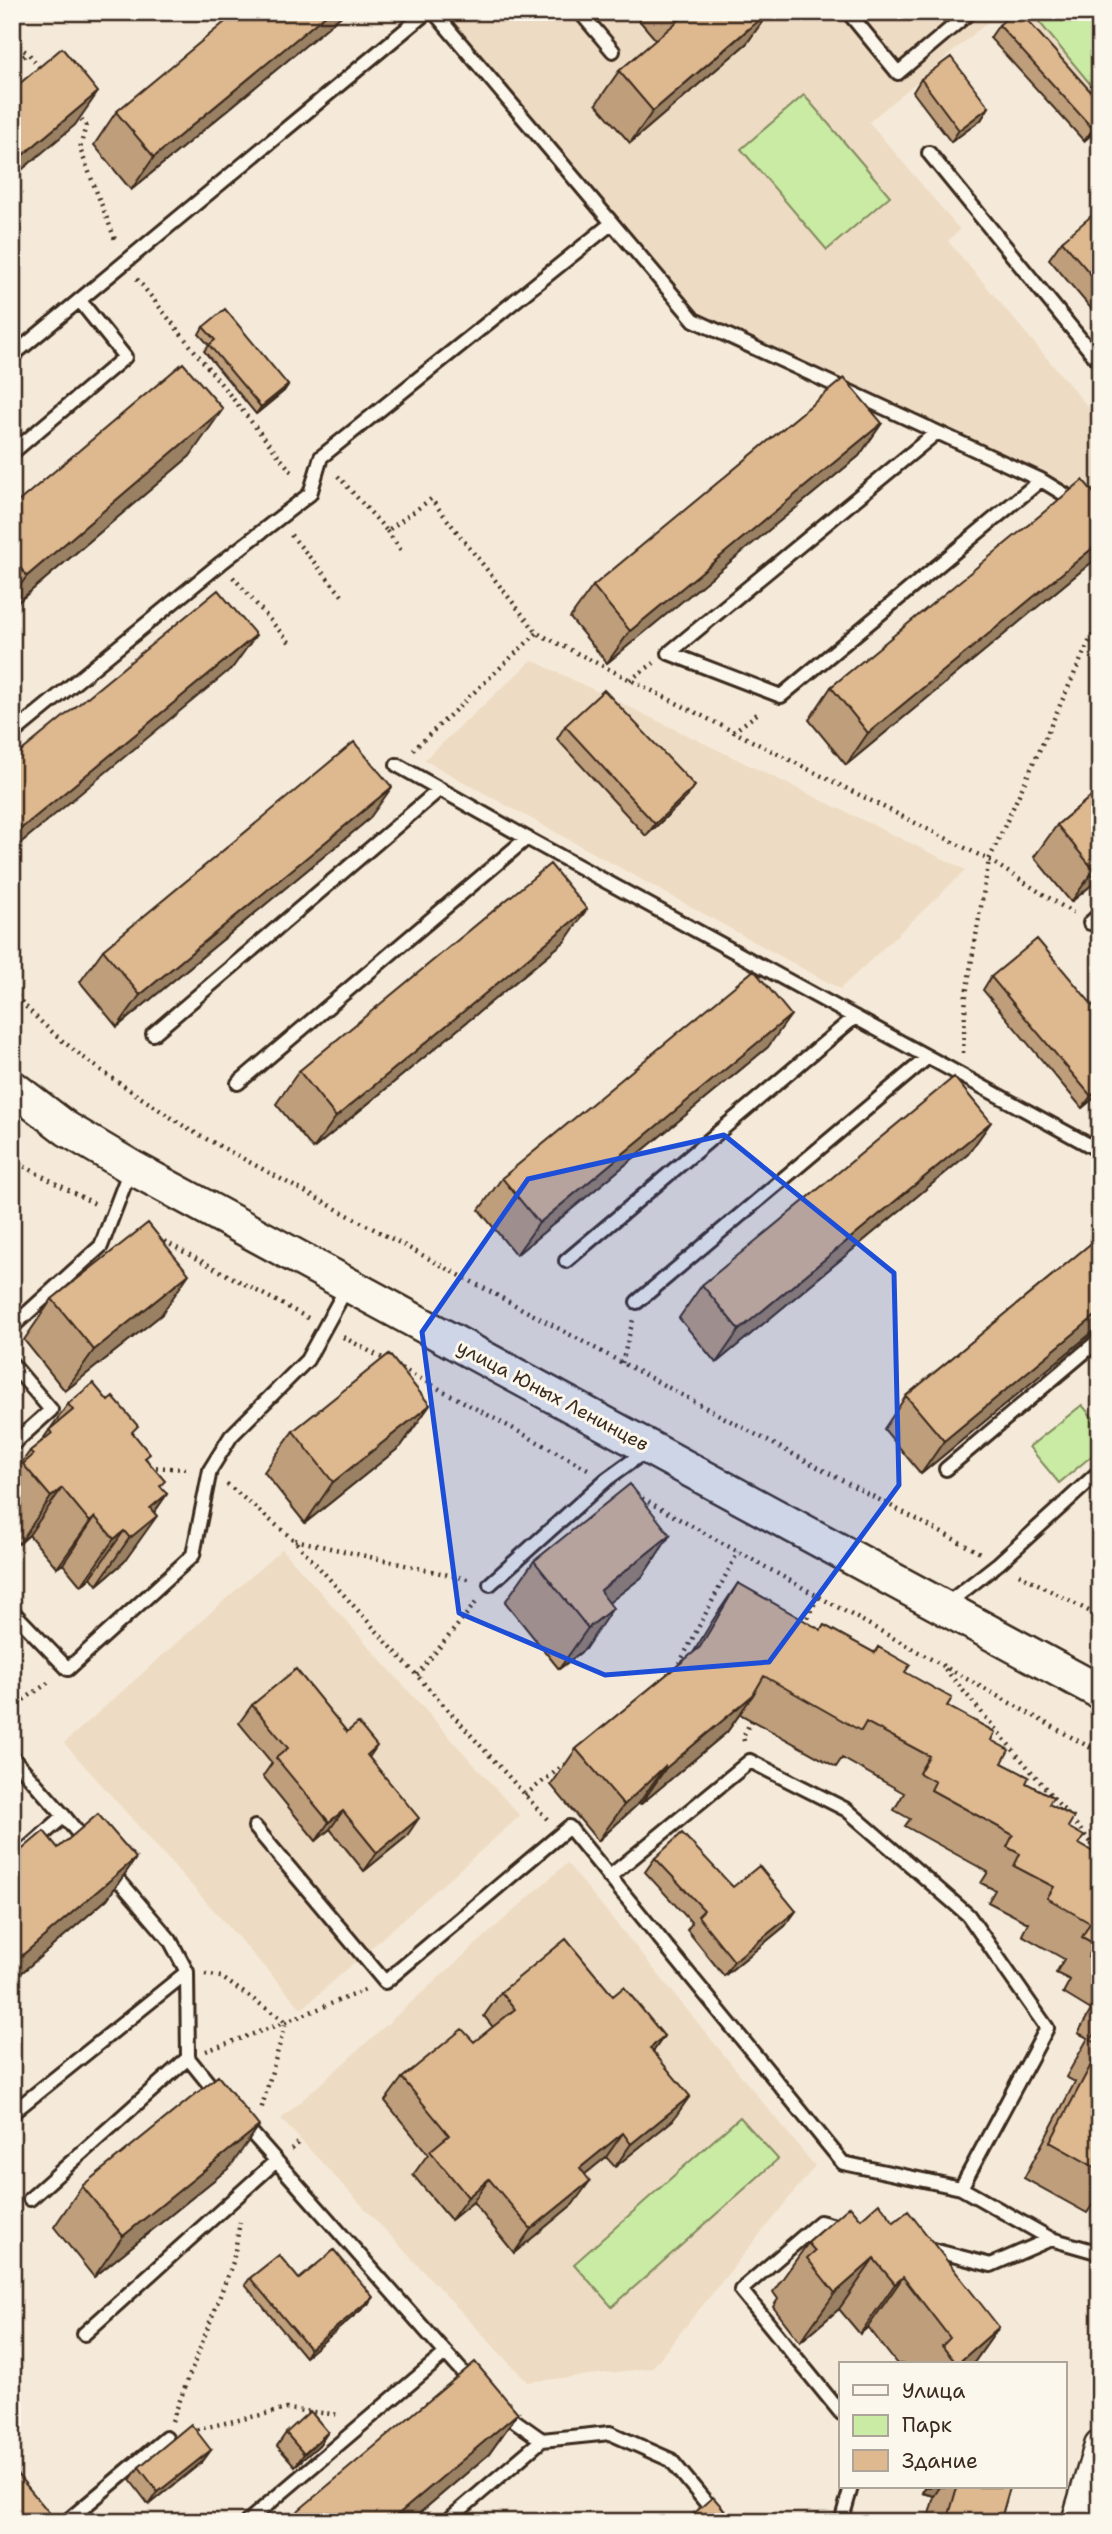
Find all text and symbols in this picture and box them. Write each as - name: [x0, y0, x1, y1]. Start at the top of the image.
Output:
- street label: улица Юных Ленинцев: [452, 1334, 653, 1457]
- legend: [839, 2362, 1066, 2488]
- text: Улица: [902, 2377, 965, 2405]
- text: Парк: [902, 2411, 952, 2439]
- text: Здание: [902, 2447, 978, 2475]

